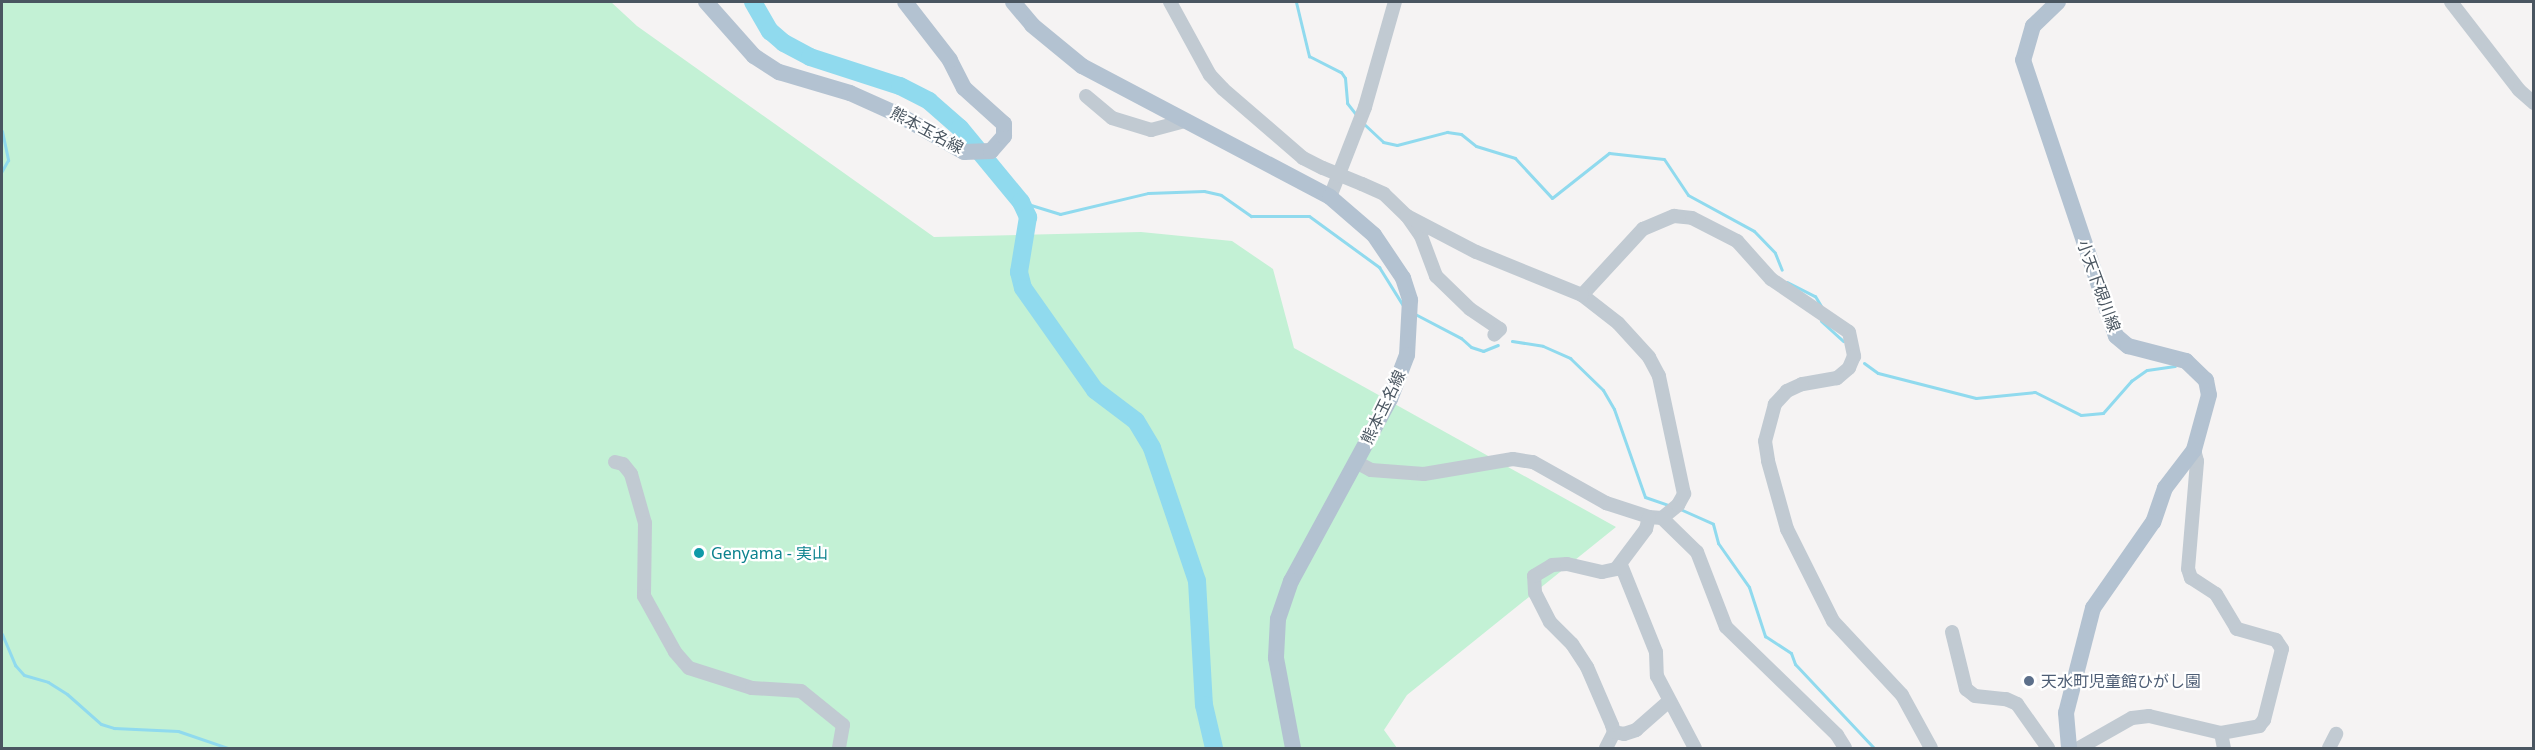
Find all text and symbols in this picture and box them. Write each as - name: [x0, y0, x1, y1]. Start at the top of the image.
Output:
- street label: 熊本玉名線: [887, 103, 967, 157]
- street label: 小天下硯川線: [2074, 238, 2124, 334]
- street label: 熊本玉名線: [1357, 367, 1409, 447]
- place label: Genyama - 実山: [711, 543, 828, 563]
- marker: Genyama - 実山: [692, 546, 706, 560]
- place label: 天水町児童館ひがし園: [2041, 671, 2201, 691]
- marker: 天水町児童館ひがし園: [2022, 674, 2036, 688]

